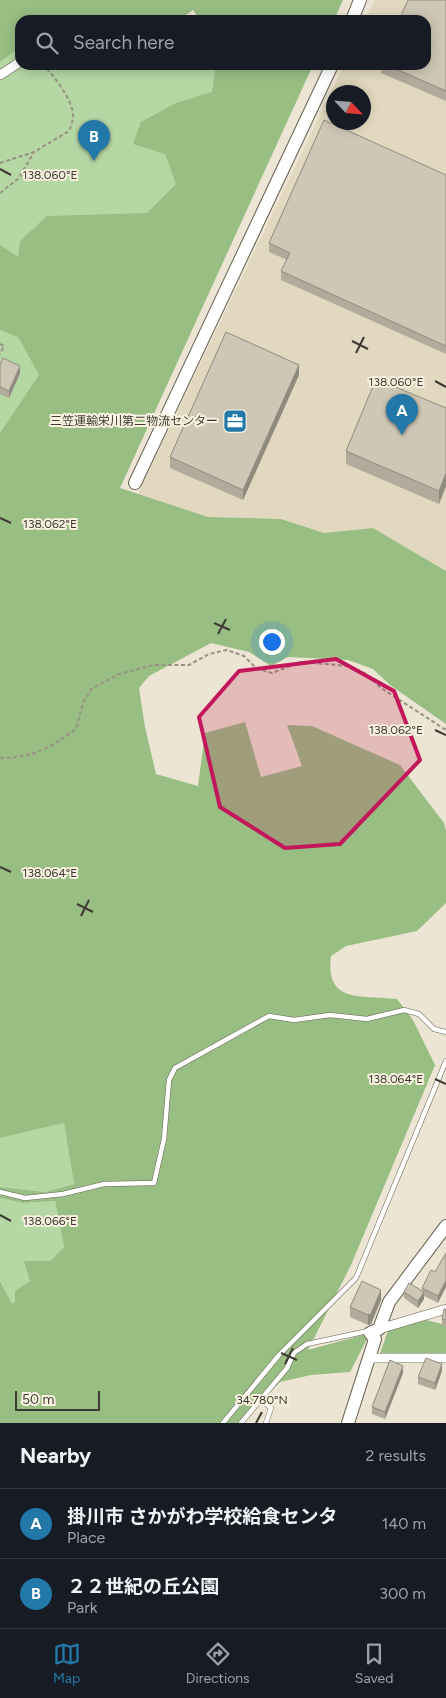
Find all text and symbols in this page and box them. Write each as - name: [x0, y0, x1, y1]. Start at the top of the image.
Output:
- search box: [15, 15, 431, 70]
- icon: search: [33, 29, 61, 57]
- text: Search here: [73, 31, 175, 54]
- north arrow: [326, 85, 371, 130]
- pin: B: [78, 120, 110, 161]
- text: 138.060°E: [22, 168, 78, 182]
- text: 138.060°E: [368, 375, 424, 389]
- pin: A: [386, 394, 418, 435]
- office icon: 三笠運輸栄川第二物流センター: [222, 408, 248, 434]
- place label: 三笠運輸栄川第二物流センター: [50, 414, 218, 428]
- text: 138.062°E: [23, 517, 77, 531]
- your location: [259, 629, 285, 655]
- text: 138.062°E: [369, 723, 423, 737]
- text: 138.064°E: [23, 866, 77, 880]
- text: 138.064°E: [369, 1072, 423, 1086]
- text: 138.066°E: [23, 1214, 77, 1228]
- scale bar: [15, 1388, 100, 1411]
- text: 50 m: [22, 1391, 54, 1408]
- text: 34.780°N: [236, 1393, 288, 1407]
- text: Nearby: [20, 1443, 91, 1468]
- text: 2 results: [366, 1446, 426, 1465]
- text: 掛川市 さかがわ学校給食センタ: [67, 1505, 338, 1528]
- text: A: [30, 1514, 42, 1533]
- text: 140 m: [382, 1514, 426, 1533]
- text: Place: [67, 1528, 105, 1547]
- text: ２２世紀の丘公園: [67, 1575, 219, 1598]
- text: B: [31, 1584, 41, 1603]
- text: 300 m: [379, 1584, 426, 1603]
- text: Park: [67, 1598, 97, 1617]
- tab: Map: [53, 1640, 81, 1687]
- tab: Directions: [186, 1640, 250, 1687]
- tab: Saved: [355, 1640, 393, 1687]

